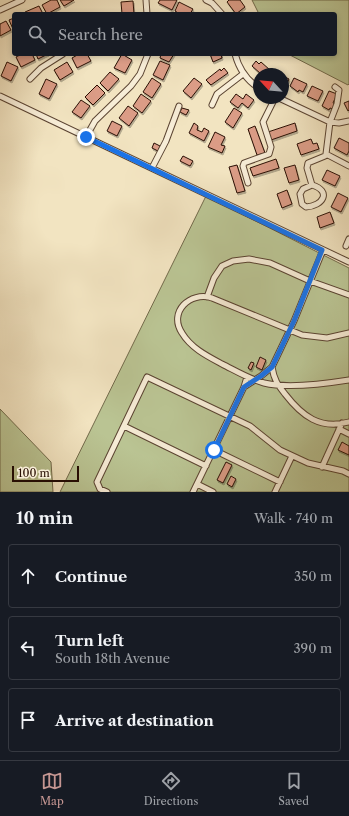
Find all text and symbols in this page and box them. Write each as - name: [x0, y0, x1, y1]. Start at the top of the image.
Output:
- search box: [12, 12, 337, 56]
- icon: search: [26, 23, 48, 45]
- text: Search here: [58, 25, 143, 44]
- north arrow: [253, 68, 289, 104]
- route end: [77, 128, 95, 146]
- route start: [205, 441, 223, 459]
- scale bar: [12, 464, 79, 483]
- text: 100 m: [18, 466, 50, 480]
- text: 10 min: [16, 508, 73, 528]
- text: Walk · 740 m: [254, 510, 333, 526]
- icon: ahead: [17, 565, 39, 587]
- text: Continue: [55, 567, 127, 586]
- text: 350 m: [294, 568, 332, 584]
- text: Turn left: [55, 631, 124, 650]
- icon: left: [17, 637, 39, 659]
- text: 390 m: [293, 640, 332, 656]
- text: South 18th Avenue: [55, 650, 170, 666]
- icon: arrive: [17, 709, 39, 731]
- text: Arrive at destination: [55, 711, 214, 730]
- tab: Map: [40, 770, 64, 808]
- tab: Directions: [144, 770, 198, 808]
- tab: Saved: [278, 770, 309, 808]

